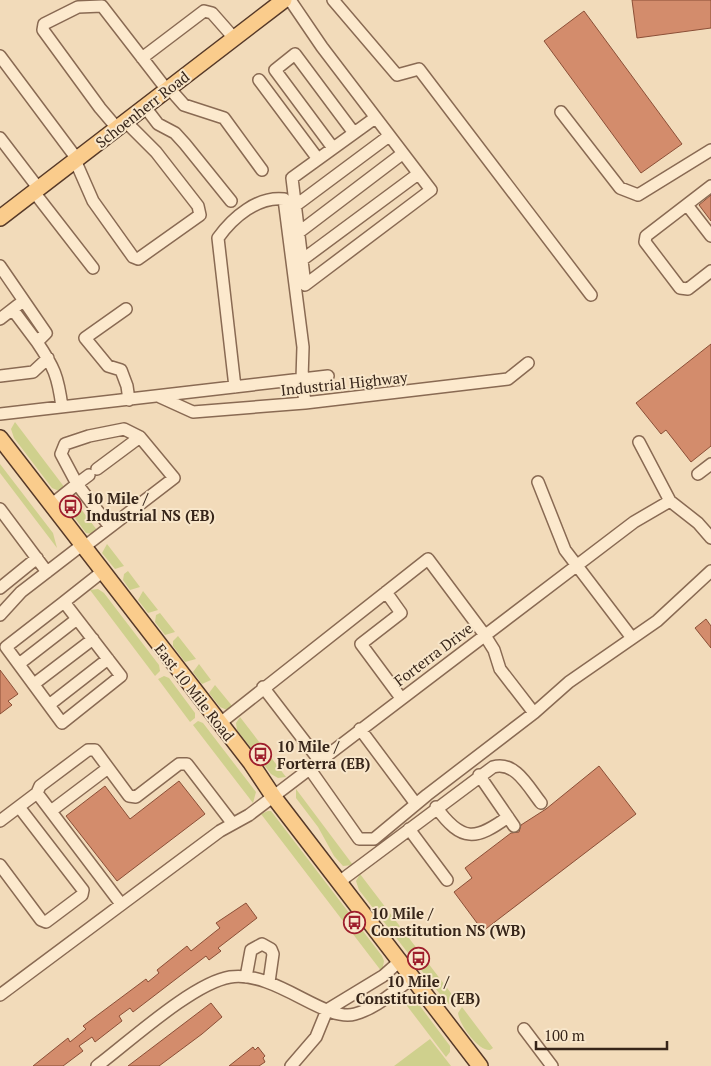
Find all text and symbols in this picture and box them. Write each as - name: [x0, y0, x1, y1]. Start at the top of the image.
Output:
- street label: Schoenherr Road: [91, 66, 193, 152]
- street label: Industrial Highway: [280, 366, 409, 400]
- place label: 10 Mile / Industrial NS (EB): [86, 488, 215, 525]
- bus stop icon: 10 Mile / Industrial NS (EB): [58, 495, 82, 519]
- street label: Forterra Drive: [390, 618, 476, 690]
- street label: East 10 Mile Road: [151, 639, 239, 745]
- place label: 10 Mile / Forterra (EB): [277, 736, 370, 773]
- bus stop icon: 10 Mile / Forterra (EB): [249, 743, 273, 767]
- place label: 10 Mile / Constitution NS (WB): [371, 903, 526, 940]
- bus stop icon: 10 Mile / Constitution NS (WB): [343, 910, 367, 934]
- bus stop icon: 10 Mile / Constitution (EB): [406, 946, 430, 970]
- place label: 10 Mile / Constitution (EB): [356, 971, 480, 1008]
- scale bar: [536, 1018, 667, 1050]
- text: 100 m: [544, 1025, 585, 1045]

